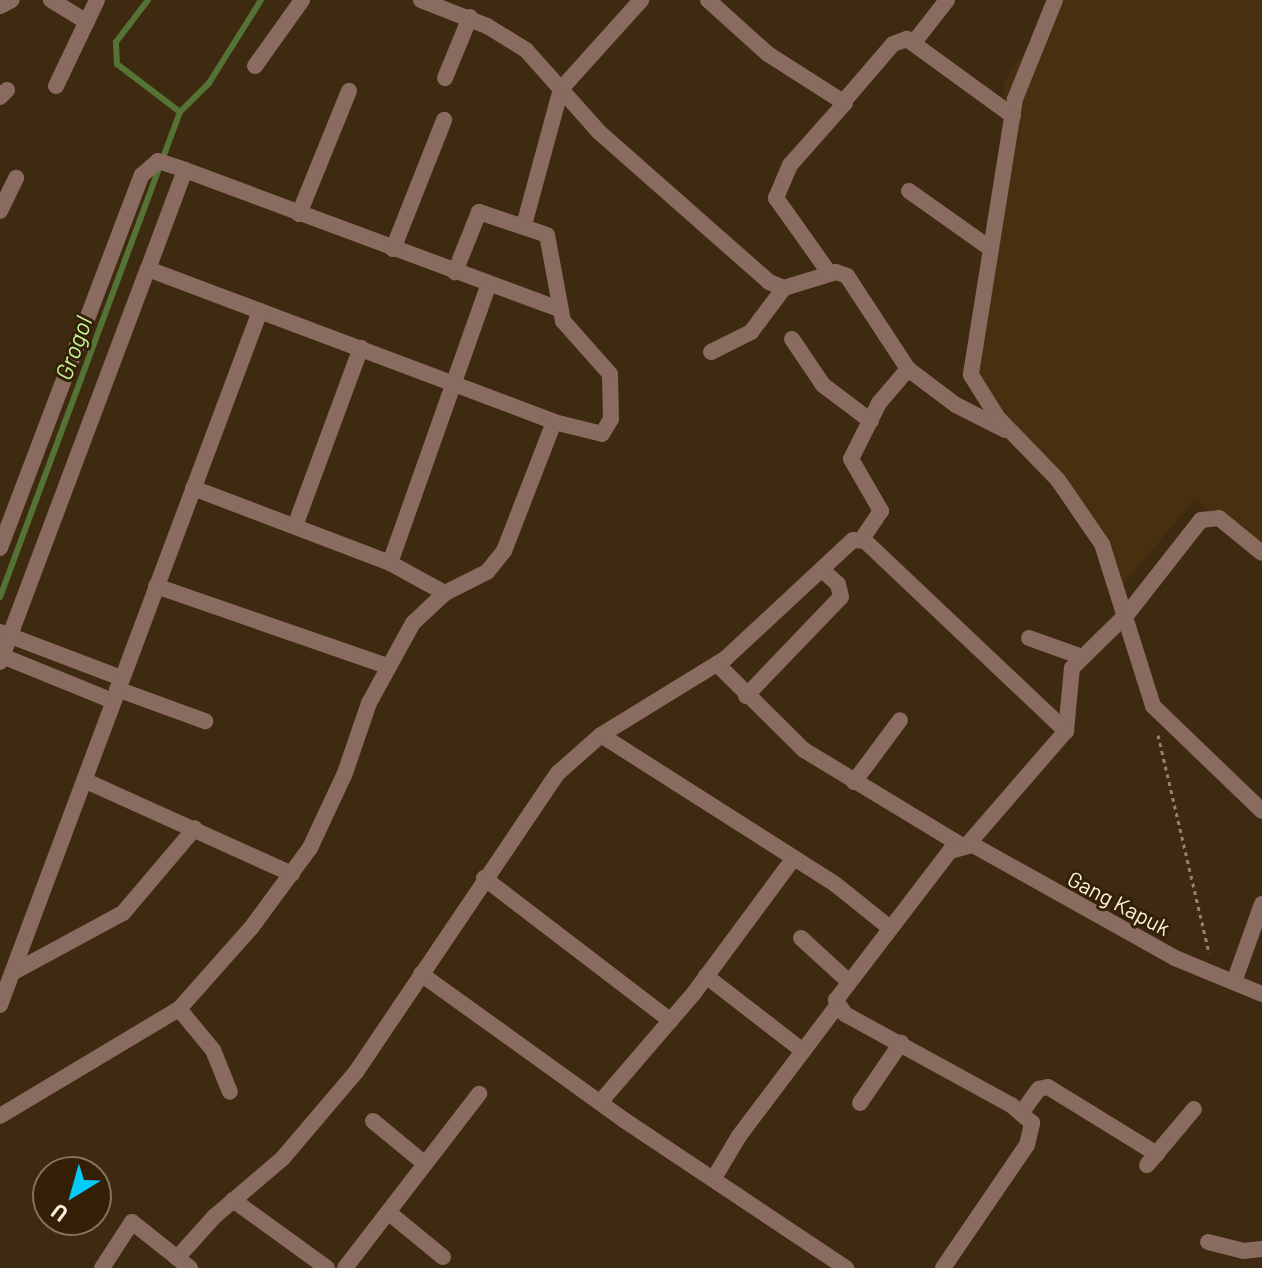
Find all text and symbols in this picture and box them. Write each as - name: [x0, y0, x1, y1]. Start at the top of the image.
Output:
- water label: Grogol: [48, 312, 98, 384]
- street label: Gang Kapuk: [1063, 865, 1175, 941]
- north arrow: [32, 1156, 112, 1236]
- text: U: [45, 1199, 72, 1228]

